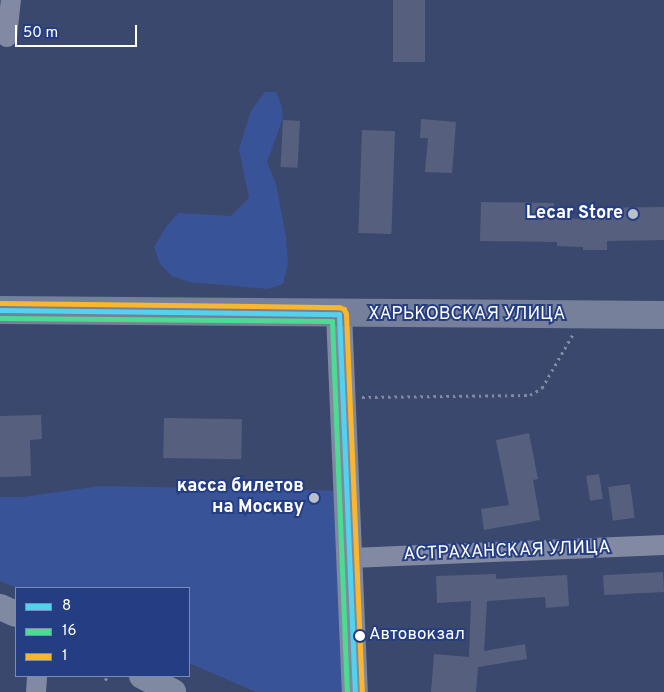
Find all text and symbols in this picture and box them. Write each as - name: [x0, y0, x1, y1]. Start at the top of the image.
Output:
- scale bar: [18, 15, 140, 47]
- text: 50 m: [23, 24, 58, 43]
- place label: Lecar Store: [526, 203, 623, 225]
- marker: Lecar Store: [627, 208, 639, 220]
- street label: ХАРЬКОВСКАЯ УЛИЦА: [368, 304, 566, 326]
- place label: касса билетов на Москву: [177, 477, 304, 520]
- marker: касса билетов на Москву: [308, 492, 320, 504]
- street label: АСТРАХАНСКАЯ УЛИЦА: [403, 538, 611, 566]
- legend: [15, 587, 190, 677]
- text: 8: [62, 597, 71, 616]
- text: 16: [62, 622, 77, 641]
- place label: Автовокзал: [369, 626, 465, 646]
- marker: Автовокзал: [355, 631, 365, 641]
- text: 1: [62, 647, 68, 666]

